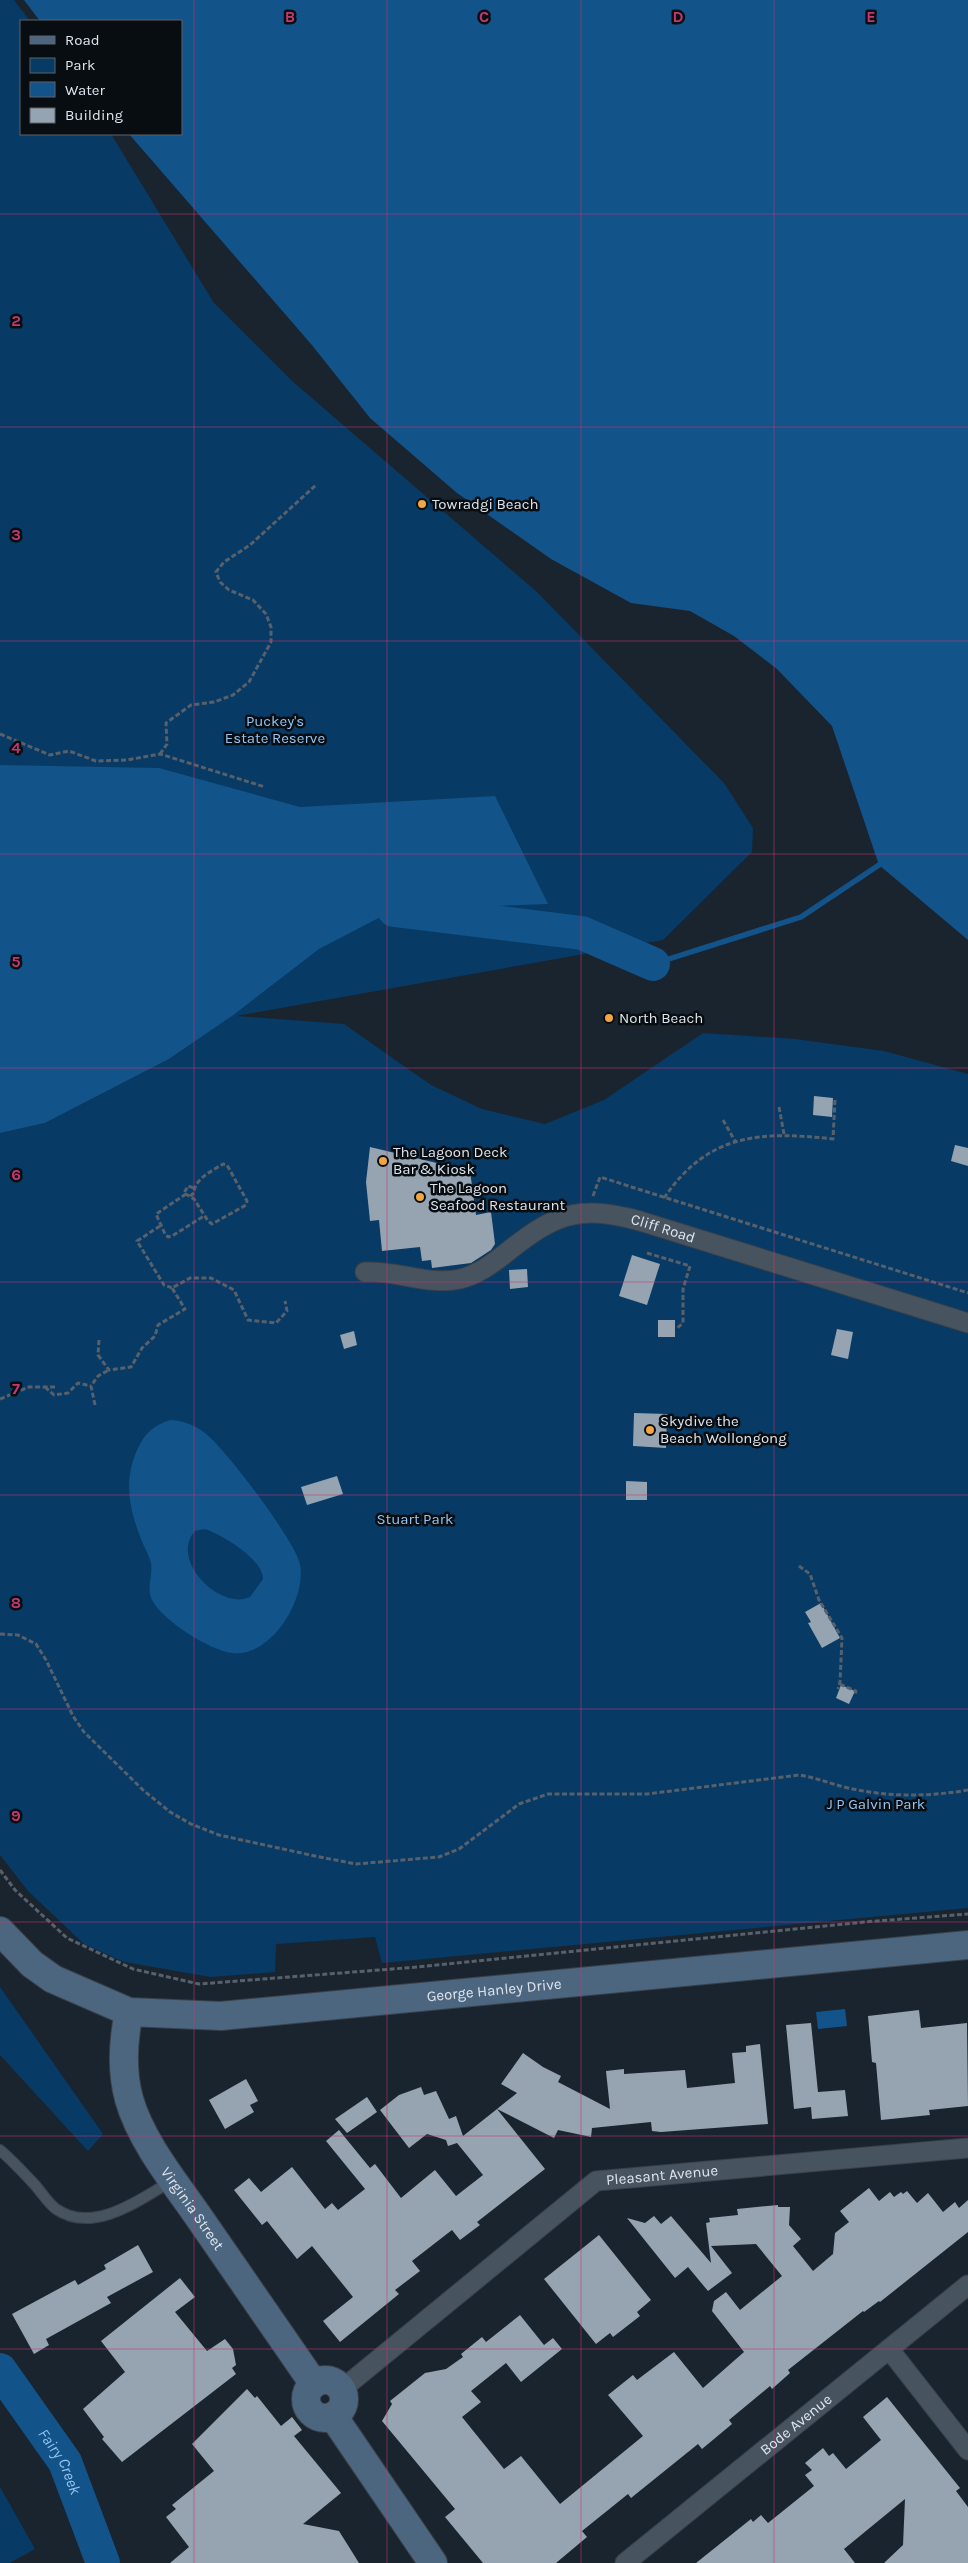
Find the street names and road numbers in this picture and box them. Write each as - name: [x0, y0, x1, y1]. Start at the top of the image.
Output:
- street label: Cliff Road: [629, 1210, 698, 1247]
- street label: George Hanley Drive: [426, 1975, 562, 2005]
- street label: Pleasant Avenue: [605, 2161, 719, 2189]
- street label: Virginia Street: [157, 2163, 228, 2254]
- street label: Bode Avenue: [756, 2390, 835, 2459]

